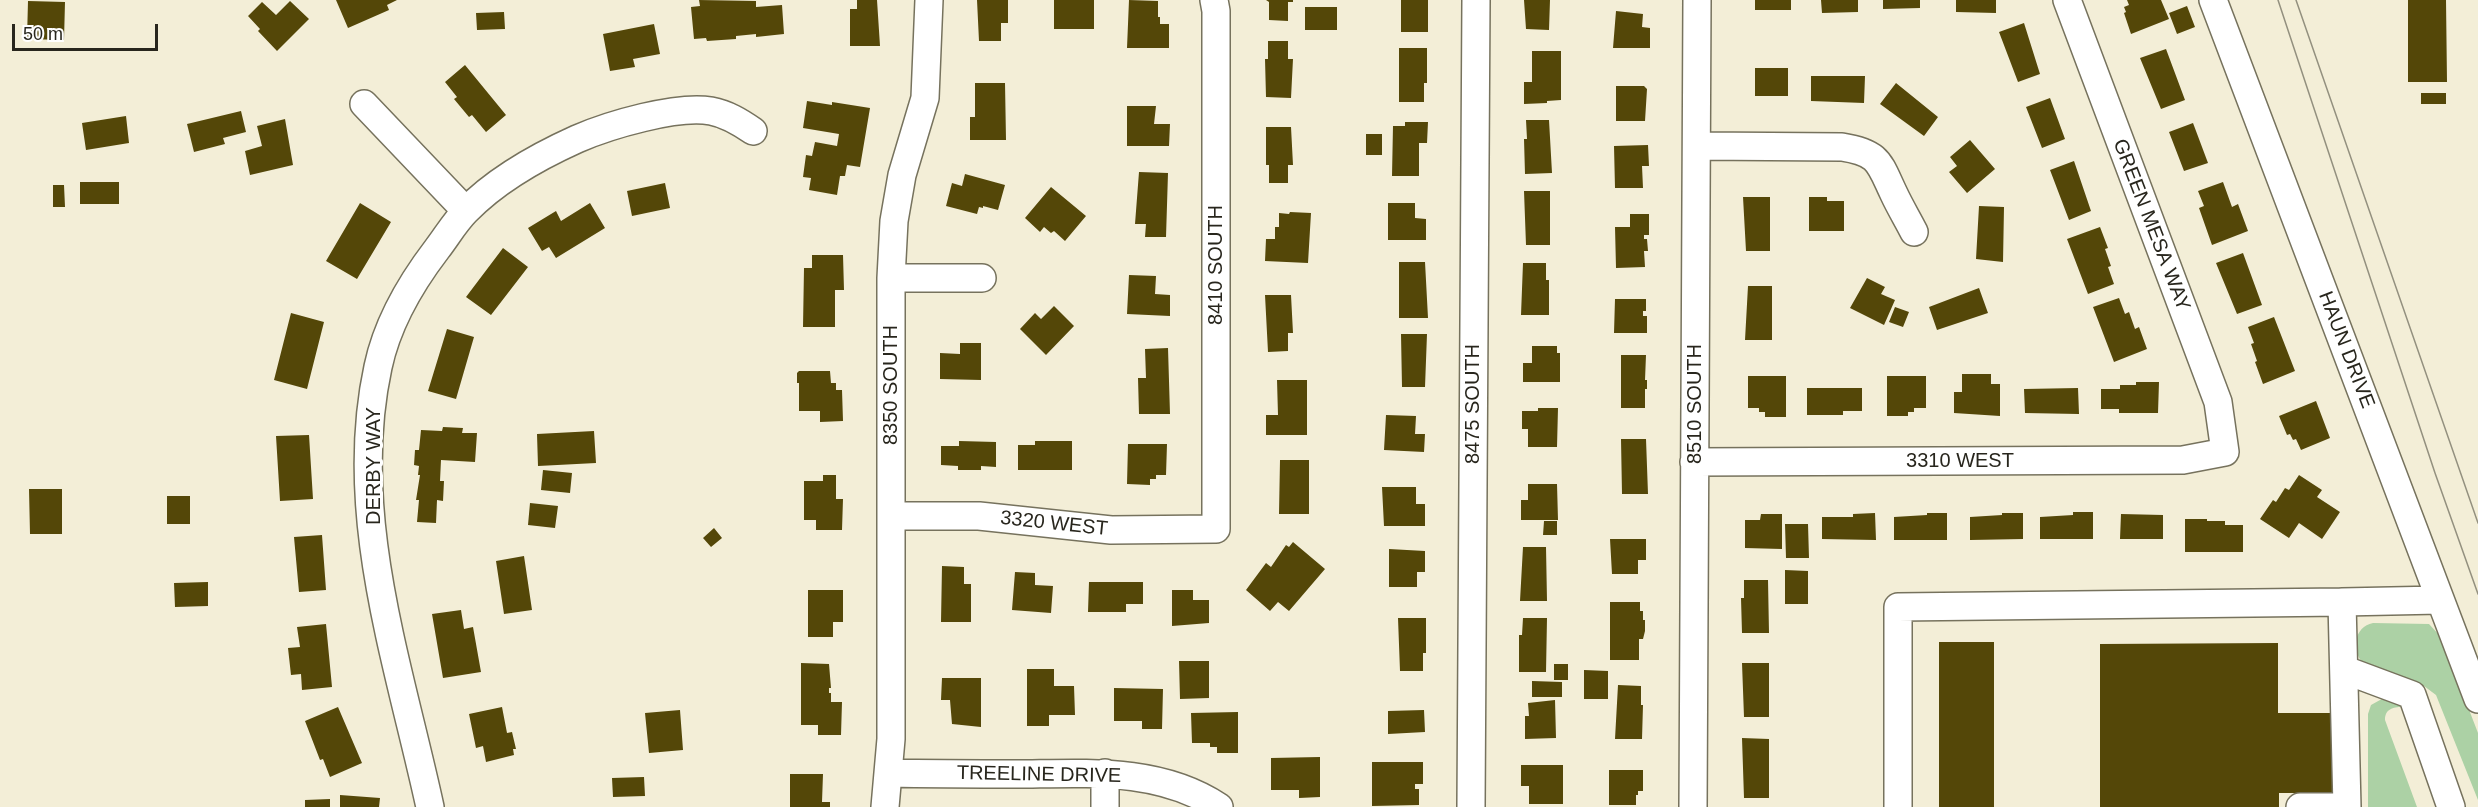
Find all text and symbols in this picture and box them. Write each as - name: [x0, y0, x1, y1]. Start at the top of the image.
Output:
- scale bar: [15, 12, 160, 50]
- text: 50 m: [23, 24, 63, 44]
- street label: GREEN MESA WAY: [2107, 136, 2195, 314]
- street label: 8410 SOUTH: [1204, 205, 1228, 325]
- street label: HAUN DRIVE: [2313, 288, 2379, 412]
- street label: 8350 SOUTH: [879, 325, 903, 445]
- street label: 8475 SOUTH: [1461, 344, 1485, 464]
- street label: 8510 SOUTH: [1683, 344, 1707, 464]
- street label: DERBY WAY: [362, 407, 386, 525]
- street label: 3310 WEST: [1906, 449, 2014, 473]
- street label: 3320 WEST: [999, 506, 1109, 542]
- street label: TREELINE DRIVE: [957, 762, 1121, 788]

